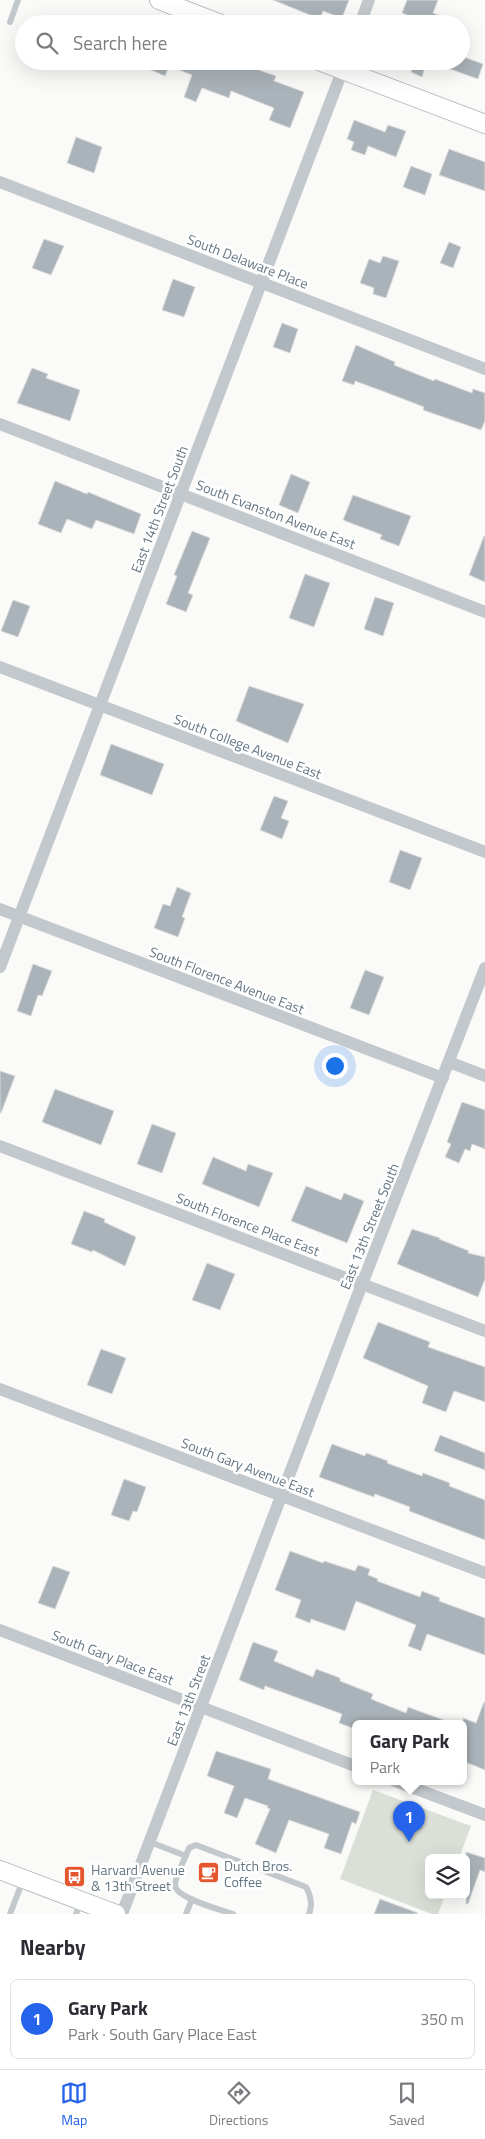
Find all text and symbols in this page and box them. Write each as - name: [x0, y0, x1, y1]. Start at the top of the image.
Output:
- search box: [15, 15, 470, 70]
- text: Search here: [73, 28, 167, 57]
- icon: search: [33, 29, 61, 57]
- street label: South Delaware Place: [184, 228, 312, 294]
- street label: East 14th Street South: [125, 442, 193, 576]
- street label: South Evanston Avenue East: [193, 474, 359, 554]
- street label: South College Avenue East: [171, 708, 325, 784]
- street label: South Florence Avenue East: [146, 941, 308, 1019]
- your location: [322, 1053, 348, 1079]
- street label: East 13th Street South: [334, 1160, 404, 1292]
- street label: South Florence Place East: [173, 1187, 323, 1261]
- street label: South Gary Avenue East: [178, 1432, 318, 1502]
- street label: South Gary Place East: [49, 1624, 177, 1690]
- street label: East 13th Street: [161, 1651, 215, 1749]
- popup: [352, 1720, 467, 1785]
- text: Gary Park: [370, 1726, 449, 1755]
- text: Park: [370, 1755, 400, 1779]
- pin: 1: [393, 1801, 425, 1842]
- map controls: [425, 1854, 470, 1899]
- button: layers: [425, 1854, 470, 1899]
- place label: Dutch Bros. Coffee: [224, 1855, 292, 1892]
- place label: Harvard Avenue & 13th Street: [91, 1859, 185, 1896]
- cafe icon: Dutch Bros. Coffee: [196, 1861, 220, 1885]
- bus stop icon: Harvard Avenue & 13th Street: [63, 1865, 87, 1889]
- text: Nearby: [20, 1931, 85, 1963]
- text: Gary Park: [68, 1993, 148, 2022]
- text: 1: [33, 2007, 41, 2031]
- text: 350 m: [420, 2007, 464, 2031]
- text: Park · South Gary Place East: [68, 2022, 257, 2046]
- tab: Map: [60, 2079, 88, 2130]
- tab: Directions: [209, 2079, 268, 2130]
- tab: Saved: [389, 2079, 425, 2130]

